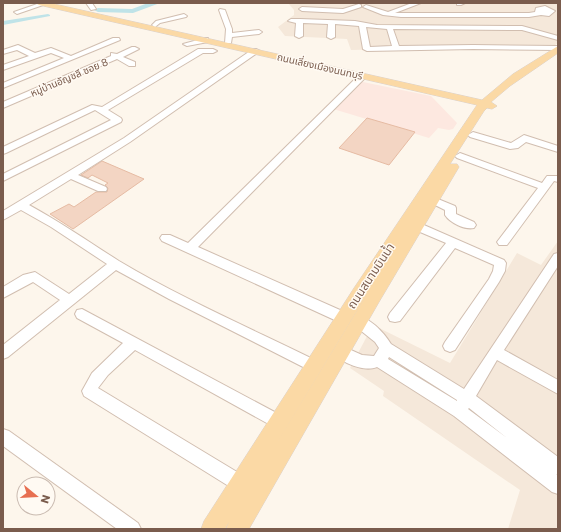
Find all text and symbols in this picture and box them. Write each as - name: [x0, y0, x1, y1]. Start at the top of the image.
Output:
- street label: ถนนเลี่ยงเมืองนนทบุรี: [276, 49, 365, 84]
- street label: หมู่บ้านอัญชลี ซอย 8: [28, 54, 110, 101]
- street label: ถนนสนามบินน้ำ: [343, 240, 398, 312]
- north arrow: [16, 476, 56, 516]
- text: N: [37, 493, 54, 506]

